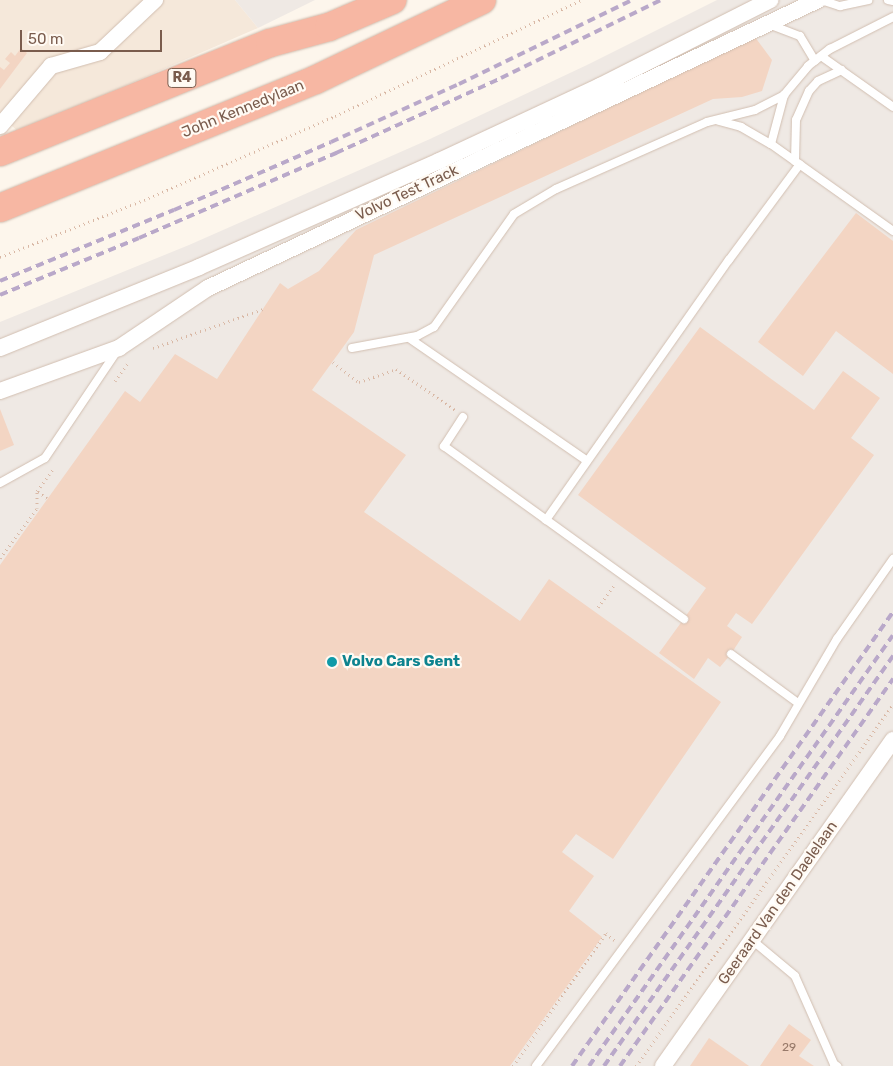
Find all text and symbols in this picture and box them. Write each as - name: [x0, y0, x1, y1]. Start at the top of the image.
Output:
- scale bar: [22, 20, 165, 52]
- text: 50 m: [28, 30, 63, 48]
- road number: R4: [167, 66, 197, 90]
- street label: John Kennedylaan: [179, 76, 307, 142]
- street label: Volvo Test Track: [353, 161, 461, 225]
- place label: Volvo Cars Gent: [342, 653, 460, 671]
- marker: Volvo Cars Gent: [326, 656, 338, 668]
- street label: Geeraard Van den Daelelaan: [714, 818, 842, 988]
- house number: 29: [782, 1041, 796, 1055]

